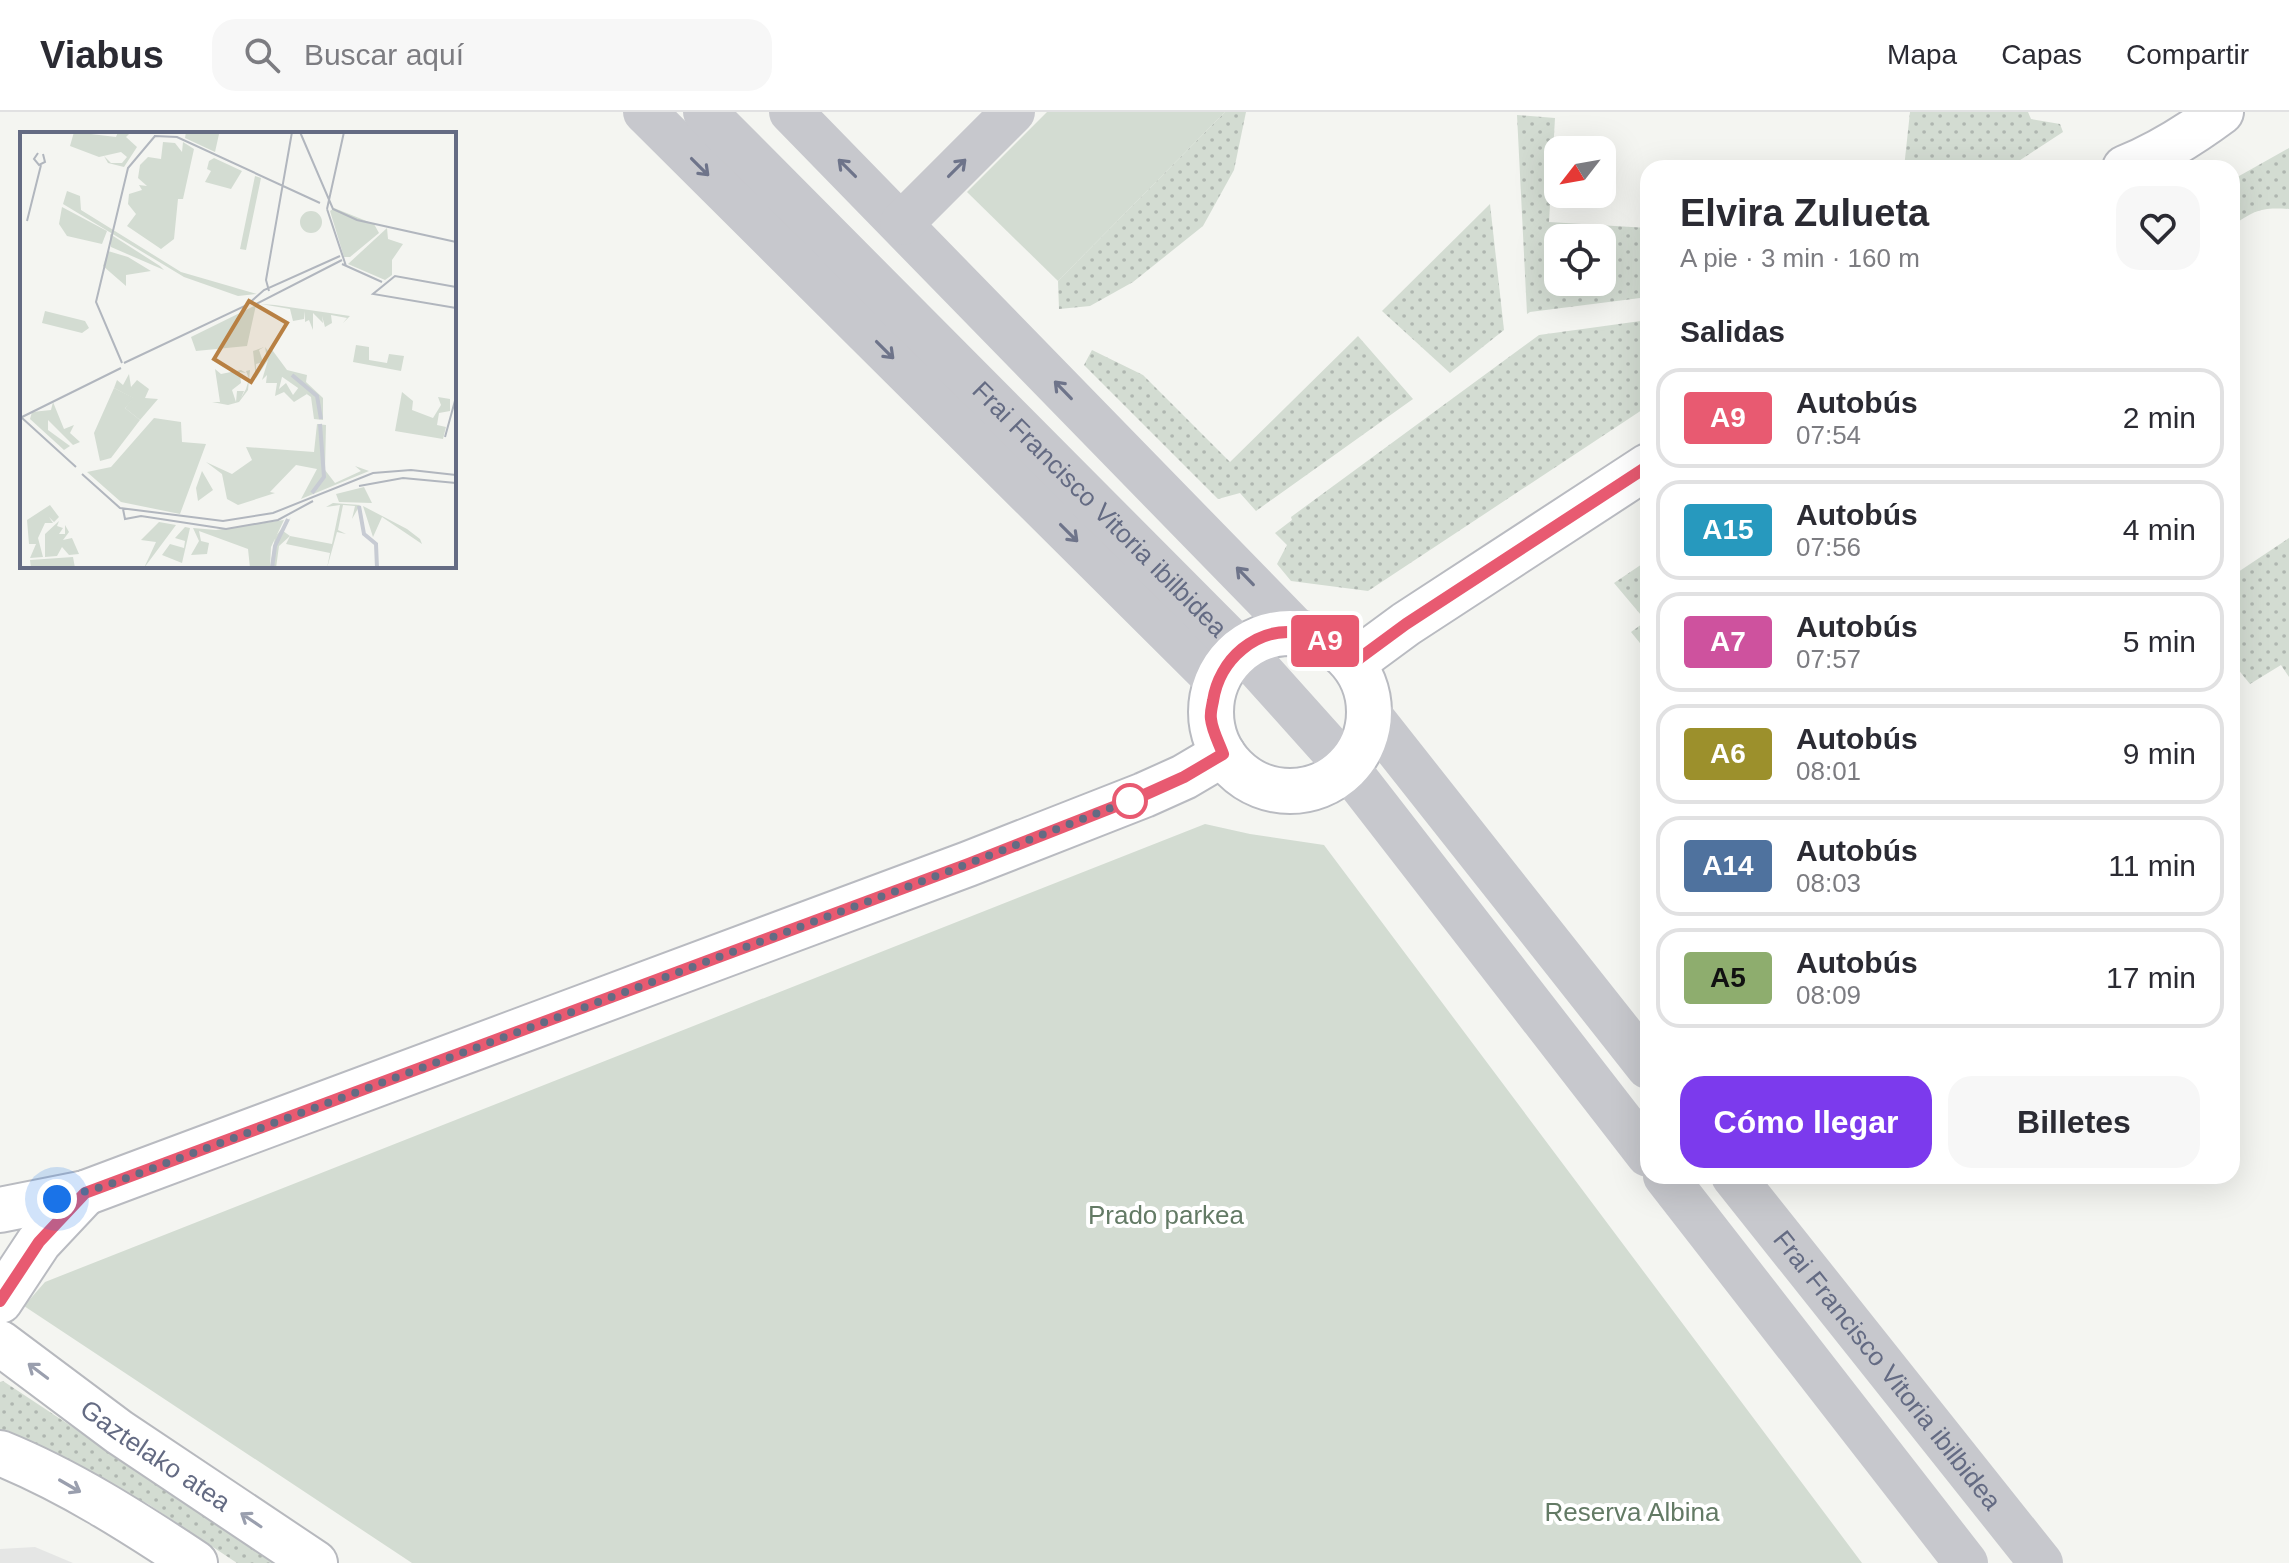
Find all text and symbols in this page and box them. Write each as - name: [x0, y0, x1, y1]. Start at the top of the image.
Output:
- search box: [212, 19, 772, 91]
- icon: search: [240, 33, 284, 77]
- text: Viabus: [40, 34, 164, 76]
- text: Buscar aquí: [304, 38, 464, 71]
- text: Mapa: [1887, 39, 1957, 70]
- text: Capas: [2001, 39, 2082, 70]
- text: Compartir: [2126, 39, 2249, 70]
- inset map: [20, 132, 456, 568]
- north arrow: [1544, 136, 1616, 208]
- map controls: [1544, 136, 1616, 296]
- one-way arrow: [690, 157, 709, 176]
- one-way arrow: [948, 158, 967, 178]
- one-way arrow: [838, 159, 857, 178]
- button: heart: [2116, 186, 2200, 270]
- text: Elvira Zulueta: [1680, 192, 1929, 234]
- button: locate: [1544, 224, 1616, 296]
- text: A pie · 3 min · 160 m: [1680, 243, 1920, 273]
- text: Salidas: [1680, 315, 1785, 348]
- one-way arrow: [875, 340, 894, 359]
- street label: Frai Francisco Vitoria ibilbidea: [967, 375, 1234, 643]
- one-way arrow: [1054, 380, 1073, 400]
- text: Autobús: [1796, 386, 1918, 419]
- text: 2 min: [2123, 401, 2196, 434]
- text: A9: [1710, 402, 1746, 433]
- text: 07:54: [1796, 420, 1861, 450]
- text: Autobús: [1796, 498, 1918, 531]
- text: 4 min: [2123, 513, 2196, 546]
- text: A15: [1702, 514, 1754, 545]
- one-way arrow: [1059, 523, 1078, 542]
- text: 07:56: [1796, 532, 1861, 562]
- one-way arrow: [1236, 567, 1255, 586]
- text: Autobús: [1796, 610, 1918, 643]
- line badge: A9: [1289, 615, 1361, 667]
- text: A9: [1307, 625, 1343, 656]
- text: 5 min: [2123, 625, 2196, 658]
- text: A7: [1710, 626, 1746, 657]
- text: 07:57: [1796, 644, 1861, 674]
- text: Autobús: [1796, 722, 1918, 755]
- text: 9 min: [2123, 737, 2196, 770]
- text: A6: [1710, 738, 1746, 769]
- text: 08:01: [1796, 756, 1861, 786]
- unlabelled marker: [1113, 784, 1147, 818]
- text: Autobús: [1796, 834, 1918, 867]
- text: 11 min: [2108, 849, 2196, 882]
- text: A14: [1702, 850, 1754, 881]
- text: 08:03: [1796, 868, 1861, 898]
- text: Autobús: [1796, 946, 1918, 979]
- text: 17 min: [2106, 961, 2196, 994]
- text: A5: [1710, 962, 1746, 993]
- text: 08:09: [1796, 980, 1861, 1010]
- button: Cómo llegar: [1680, 1076, 1932, 1168]
- button: Billetes: [1948, 1076, 2200, 1168]
- your location: [37, 1179, 77, 1219]
- park label: Prado parkea: [1088, 1200, 1245, 1230]
- street label: Frai Francisco Vitoria ibilbidea: [1767, 1225, 2008, 1516]
- one-way arrow: [27, 1362, 49, 1379]
- street label: Gaztelako atea: [75, 1394, 237, 1518]
- one-way arrow: [58, 1478, 81, 1494]
- park label: Reserva Albina: [1545, 1497, 1720, 1527]
- one-way arrow: [240, 1511, 262, 1528]

